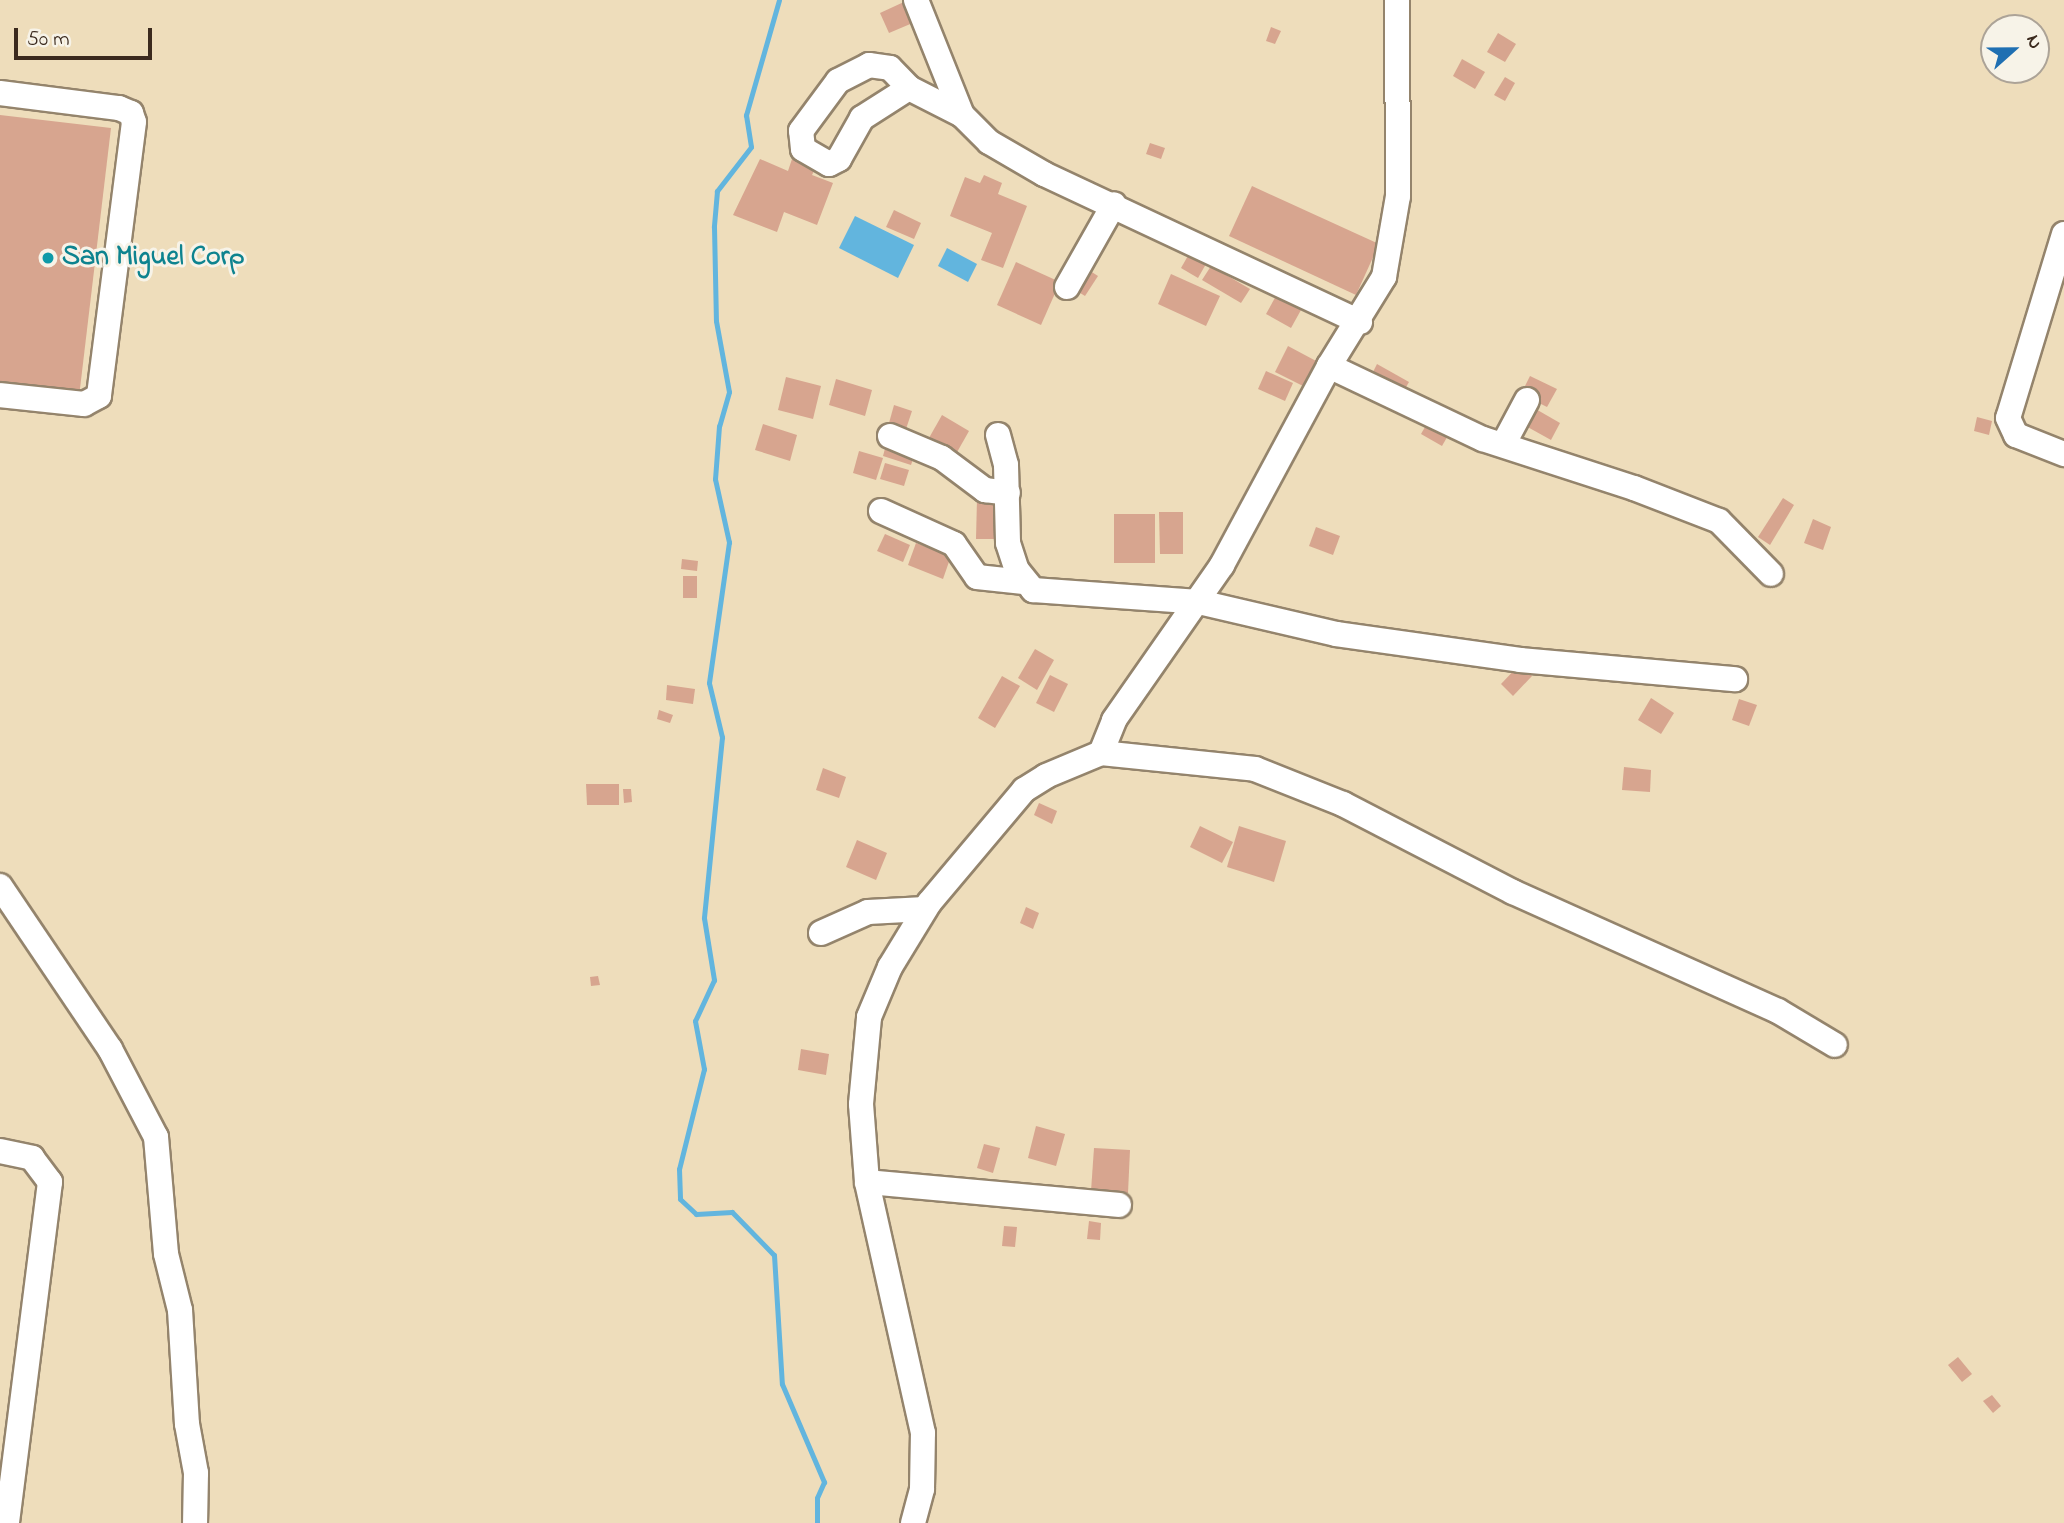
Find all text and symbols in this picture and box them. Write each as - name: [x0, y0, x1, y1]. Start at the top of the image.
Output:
- scale bar: [18, 14, 156, 58]
- north arrow: [1980, 14, 2050, 84]
- text: 50 m: [27, 25, 70, 55]
- text: N: [2018, 31, 2048, 53]
- place label: San Miguel Corp: [62, 241, 245, 275]
- marker: San Miguel Corp: [40, 250, 56, 266]

